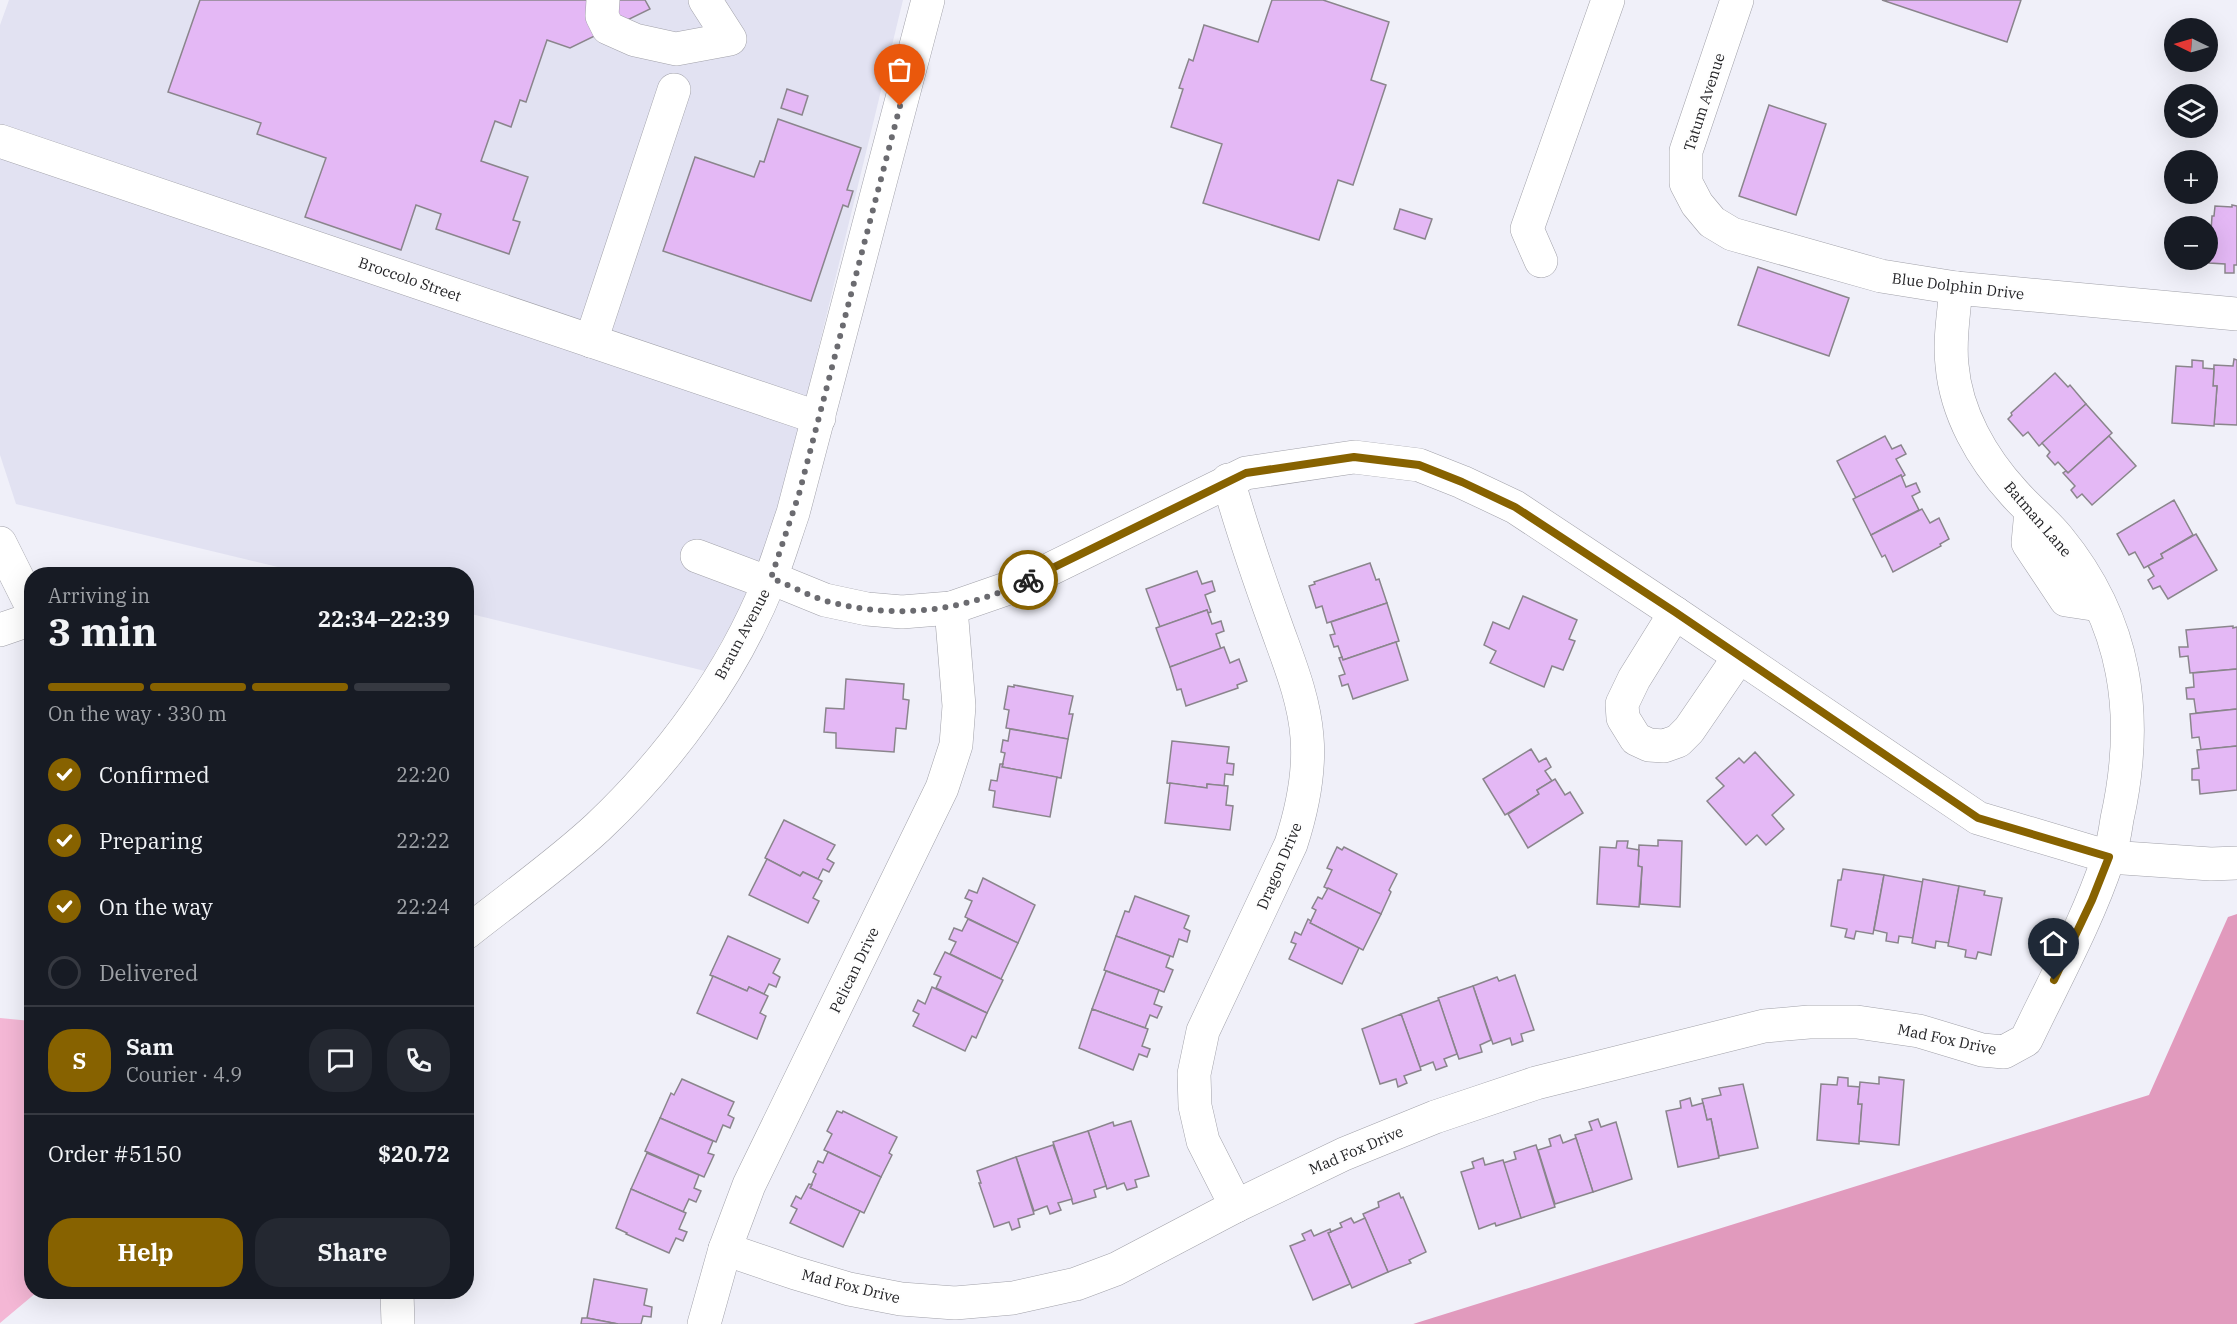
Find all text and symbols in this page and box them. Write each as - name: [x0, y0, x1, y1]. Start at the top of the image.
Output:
- north arrow: [2164, 18, 2218, 72]
- map controls: [2164, 18, 2218, 270]
- pin: [874, 44, 925, 106]
- street label: Tatum Avenue: [1679, 50, 1729, 154]
- icon: bag: [883, 53, 916, 86]
- button: layers: [2164, 84, 2218, 138]
- button: +: [2164, 150, 2218, 204]
- button: −: [2164, 216, 2218, 270]
- street label: Broccolo Street: [356, 253, 464, 305]
- street label: Blue Dolphin Drive: [1891, 268, 2025, 304]
- street label: Batman Lane: [2000, 477, 2076, 561]
- courier: [998, 550, 1058, 610]
- icon: bike: [1012, 564, 1045, 597]
- text: Arriving in: [48, 582, 150, 609]
- street label: Braun Avenue: [710, 585, 774, 683]
- text: 22:34–22:39: [318, 604, 450, 633]
- text: 3 min: [48, 606, 157, 657]
- text: On the way · 330 m: [48, 700, 227, 727]
- icon: check: [48, 758, 81, 791]
- text: Confirmed: [99, 760, 210, 789]
- text: 22:20: [396, 761, 450, 788]
- street label: Dragon Drive: [1252, 820, 1306, 912]
- icon: check: [48, 824, 81, 857]
- text: Preparing: [99, 826, 203, 855]
- text: 22:22: [396, 827, 450, 854]
- icon: check: [48, 890, 81, 923]
- text: On the way: [99, 892, 213, 921]
- text: 22:24: [396, 893, 450, 920]
- pin: [2028, 918, 2079, 980]
- street label: Pelican Drive: [825, 924, 883, 1016]
- icon: home: [2037, 927, 2070, 960]
- text: Delivered: [99, 958, 198, 987]
- street label: Mad Fox Drive: [1896, 1019, 1998, 1059]
- button: chat: [309, 1029, 372, 1092]
- button: phone: [387, 1029, 450, 1092]
- text: Sam: [126, 1032, 174, 1061]
- text: S: [73, 1046, 86, 1075]
- text: Courier · 4.9: [126, 1061, 242, 1088]
- street label: Mad Fox Drive: [1306, 1122, 1406, 1178]
- text: Order #5150: [48, 1139, 182, 1168]
- text: $20.72: [378, 1139, 450, 1168]
- button: Help: [48, 1218, 243, 1287]
- button: Share: [255, 1218, 450, 1287]
- street label: Mad Fox Drive: [800, 1265, 902, 1307]

